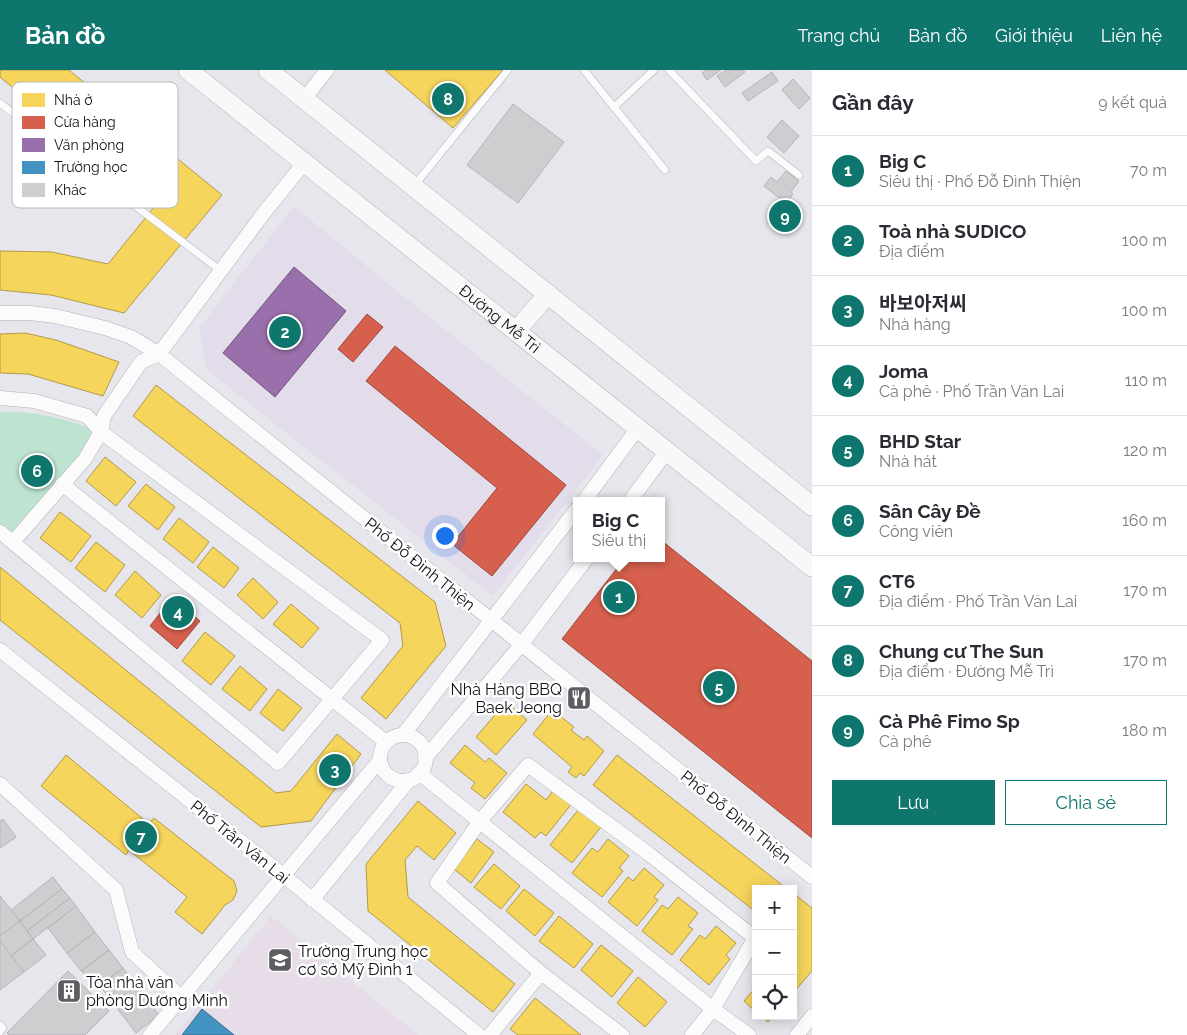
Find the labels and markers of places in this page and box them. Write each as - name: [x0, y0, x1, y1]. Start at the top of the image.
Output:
- pin: 8: [432, 80, 464, 118]
- pin: 9: [769, 197, 801, 235]
- pin: 2: [269, 313, 301, 351]
- pin: 6: [21, 452, 53, 490]
- pin: 1: [603, 578, 635, 616]
- pin: 4: [162, 593, 194, 631]
- pin: 5: [703, 668, 735, 706]
- place label: Nhà Hàng BBQ Baek Jeong: [450, 680, 562, 717]
- restaurant icon: Nhà Hàng BBQ Baek Jeong: [566, 685, 592, 711]
- pin: 3: [319, 751, 351, 789]
- pin: 7: [125, 818, 157, 856]
- place label: Trường Trung học cơ sở Mỹ Đình 1: [298, 942, 428, 979]
- school or university icon: Trường Trung học cơ sở Mỹ Đình 1: [267, 947, 293, 973]
- place label: Tòa nhà văn phòng Dương Minh: [86, 973, 228, 1010]
- building icon: Tòa nhà văn phòng Dương Minh: [56, 978, 82, 1004]

